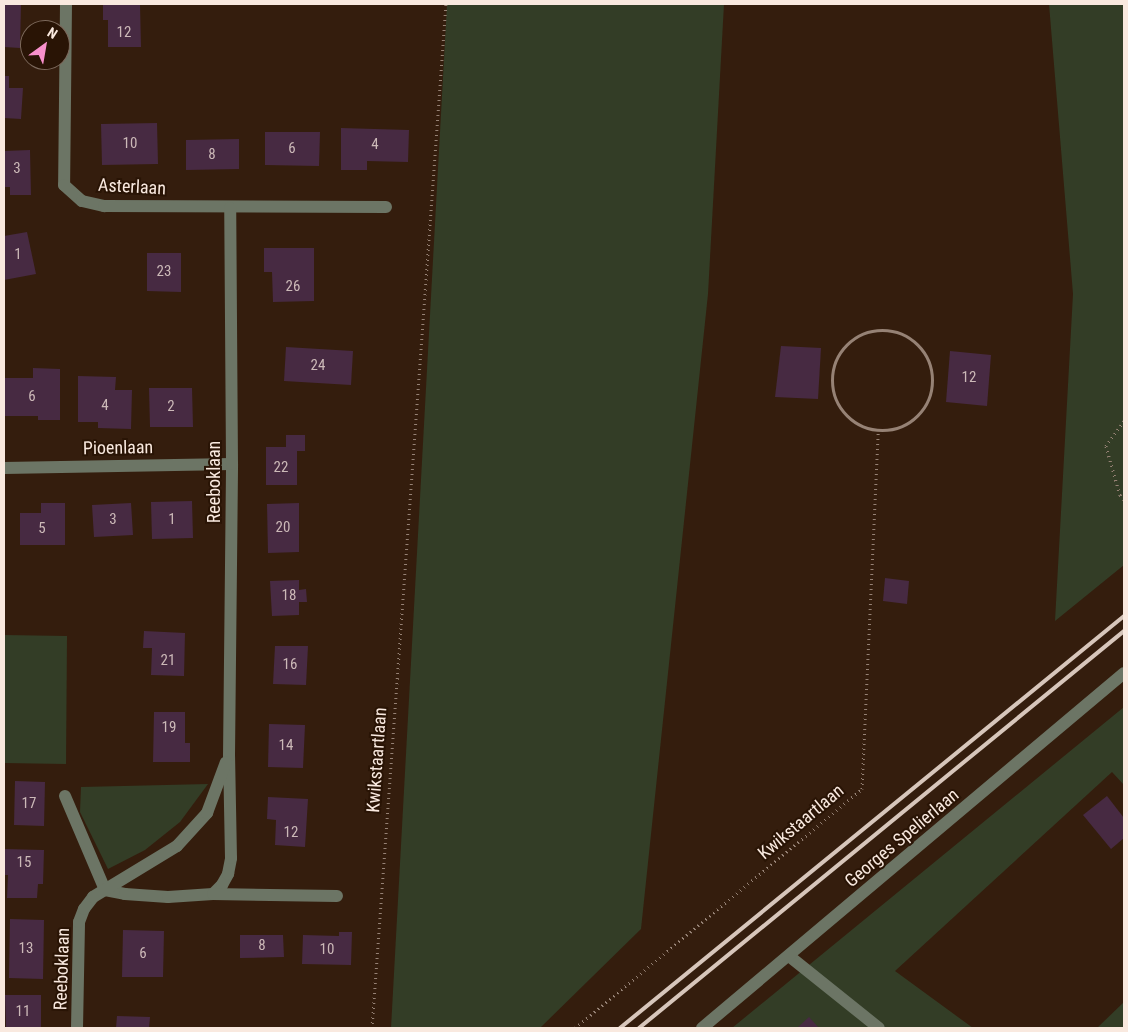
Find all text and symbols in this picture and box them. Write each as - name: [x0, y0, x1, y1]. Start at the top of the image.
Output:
- north arrow: [20, 20, 70, 70]
- text: N: [45, 24, 60, 42]
- house number: 12: [117, 24, 131, 42]
- house number: 10: [123, 135, 137, 153]
- house number: 4: [371, 136, 379, 154]
- house number: 6: [288, 140, 296, 158]
- house number: 8: [208, 146, 216, 164]
- house number: 3: [13, 160, 21, 178]
- street label: Asterlaan: [98, 174, 166, 200]
- house number: 1: [14, 246, 22, 264]
- house number: 23: [157, 263, 171, 281]
- house number: 26: [286, 278, 300, 296]
- house number: 24: [311, 357, 325, 375]
- house number: 12: [962, 369, 976, 387]
- house number: 6: [28, 388, 36, 406]
- house number: 4: [101, 397, 109, 415]
- house number: 2: [167, 398, 175, 416]
- street label: Pioenlaan: [83, 437, 153, 459]
- street label: Reeboklaan: [203, 441, 225, 523]
- house number: 22: [274, 459, 288, 477]
- house number: 3: [109, 511, 117, 529]
- house number: 1: [168, 511, 176, 529]
- house number: 20: [276, 519, 290, 537]
- house number: 5: [38, 520, 46, 538]
- house number: 18: [282, 587, 296, 605]
- house number: 21: [161, 652, 175, 670]
- house number: 16: [283, 656, 297, 674]
- street label: Kwikstaartlaan: [363, 707, 391, 813]
- house number: 19: [162, 719, 176, 737]
- house number: 14: [279, 737, 293, 755]
- street label: Kwikstaartlaan: [754, 780, 848, 864]
- street label: Georges Spelierlaan: [841, 784, 963, 892]
- house number: 17: [22, 795, 36, 813]
- house number: 12: [284, 824, 298, 842]
- house number: 15: [17, 854, 31, 872]
- street label: Reeboklaan: [50, 927, 74, 1011]
- house number: 8: [258, 937, 266, 955]
- house number: 13: [19, 940, 33, 958]
- house number: 10: [320, 941, 334, 959]
- house number: 6: [139, 945, 147, 963]
- house number: 11: [16, 1003, 30, 1021]

